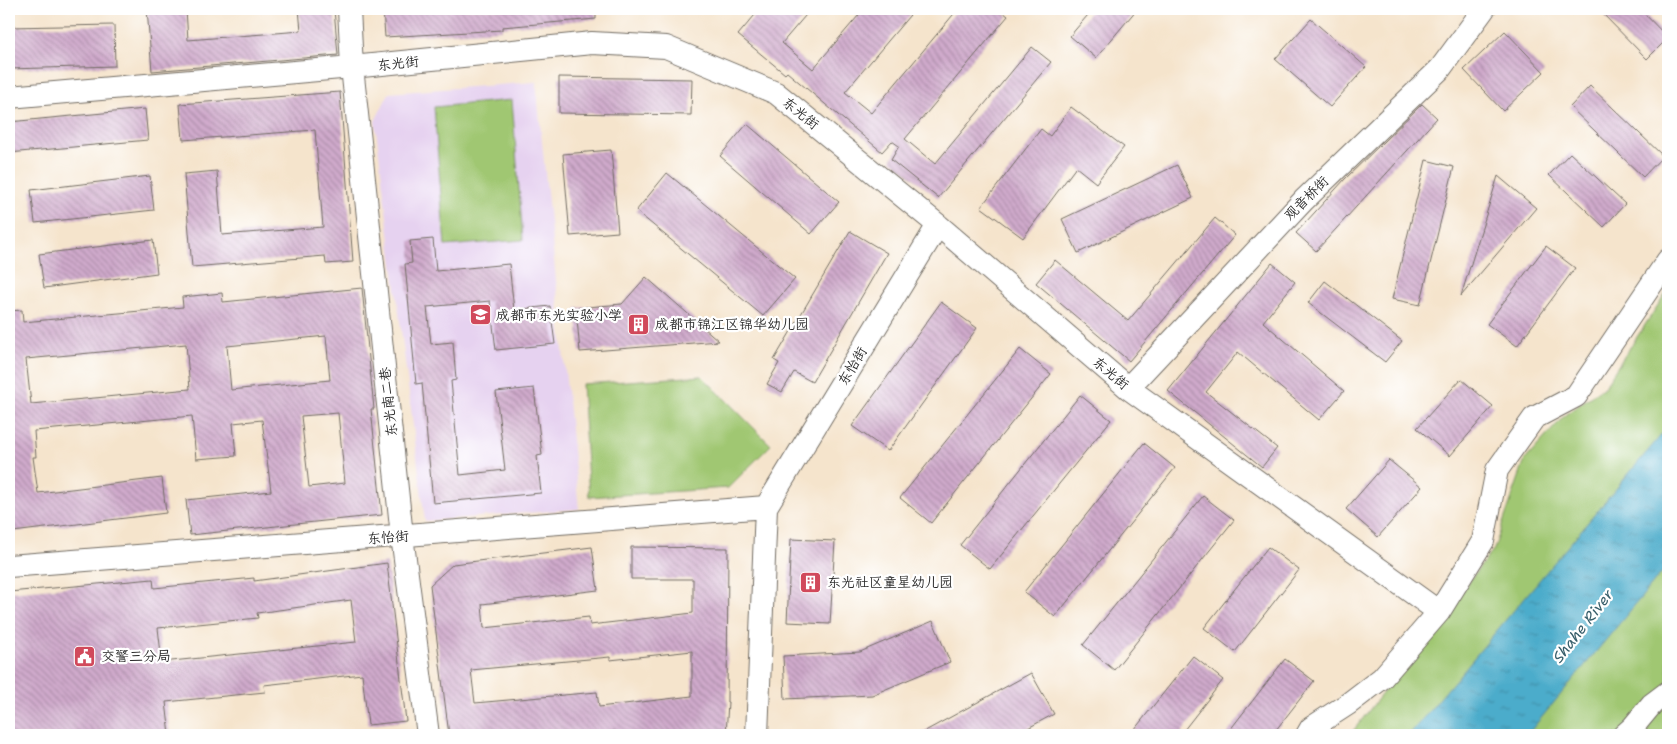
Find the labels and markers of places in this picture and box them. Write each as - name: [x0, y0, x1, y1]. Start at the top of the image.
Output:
- school or university icon: 成都市东光实验小学: [468, 303, 492, 327]
- place label: 成都市东光实验小学: [496, 306, 622, 324]
- building icon: 成都市锦江区锦华幼儿园: [627, 312, 651, 336]
- place label: 成都市锦江区锦华幼儿园: [655, 315, 809, 333]
- building icon: 东光社区童星幼儿园: [799, 570, 823, 594]
- place label: 东光社区童星幼儿园: [827, 573, 953, 591]
- public building icon: 交警三分局: [73, 644, 97, 668]
- place label: 交警三分局: [101, 647, 171, 665]

